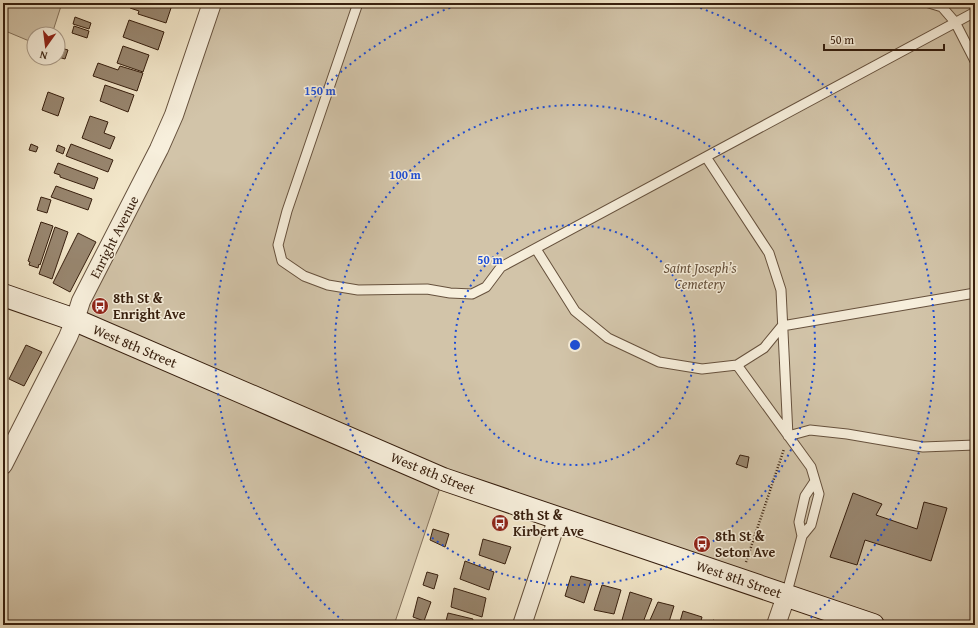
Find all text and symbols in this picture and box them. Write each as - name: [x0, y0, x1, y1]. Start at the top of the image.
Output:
- north arrow: [26, 26, 66, 66]
- scale bar: [824, 26, 944, 52]
- text: 50 m: [830, 31, 854, 48]
- text: N: [37, 47, 49, 64]
- text: 150 m: [304, 82, 337, 99]
- text: 100 m: [389, 166, 422, 183]
- street label: Enright Avenue: [85, 192, 144, 282]
- text: 50 m: [477, 251, 503, 268]
- park label: Saint Joseph’s Cemetery: [663, 258, 737, 294]
- place label: 8th St & Enright Ave: [113, 288, 186, 324]
- bus stop icon: 8th St & Enright Ave: [90, 296, 110, 316]
- street label: West 8th Street: [90, 319, 180, 373]
- centre of rings: [568, 338, 582, 352]
- street label: West 8th Street: [388, 447, 478, 499]
- place label: 8th St & Kirbert Ave: [513, 505, 584, 541]
- bus stop icon: 8th St & Kirbert Ave: [490, 513, 510, 533]
- place label: 8th St & Seton Ave: [715, 526, 775, 562]
- bus stop icon: 8th St & Seton Ave: [692, 534, 712, 554]
- street label: West 8th Street: [693, 555, 785, 603]

